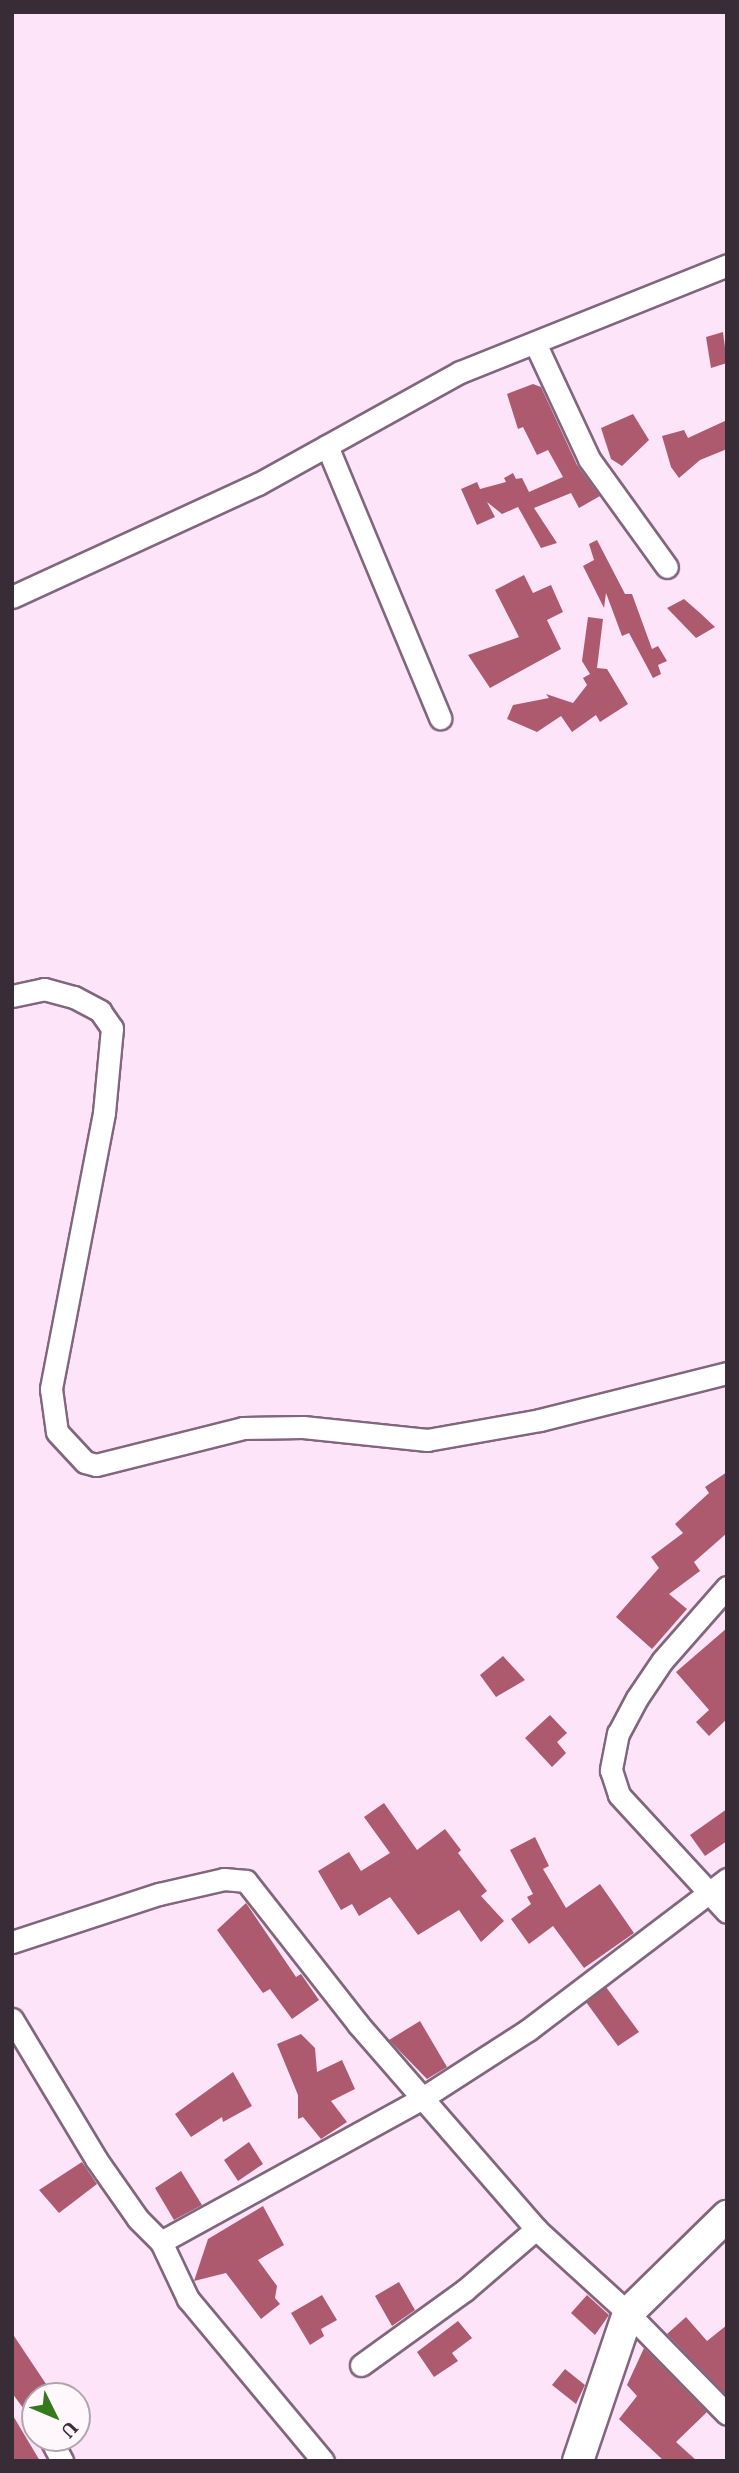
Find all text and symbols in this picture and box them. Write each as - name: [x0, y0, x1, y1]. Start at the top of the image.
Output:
- north arrow: [21, 2382, 91, 2452]
- text: U: [56, 2416, 84, 2443]

